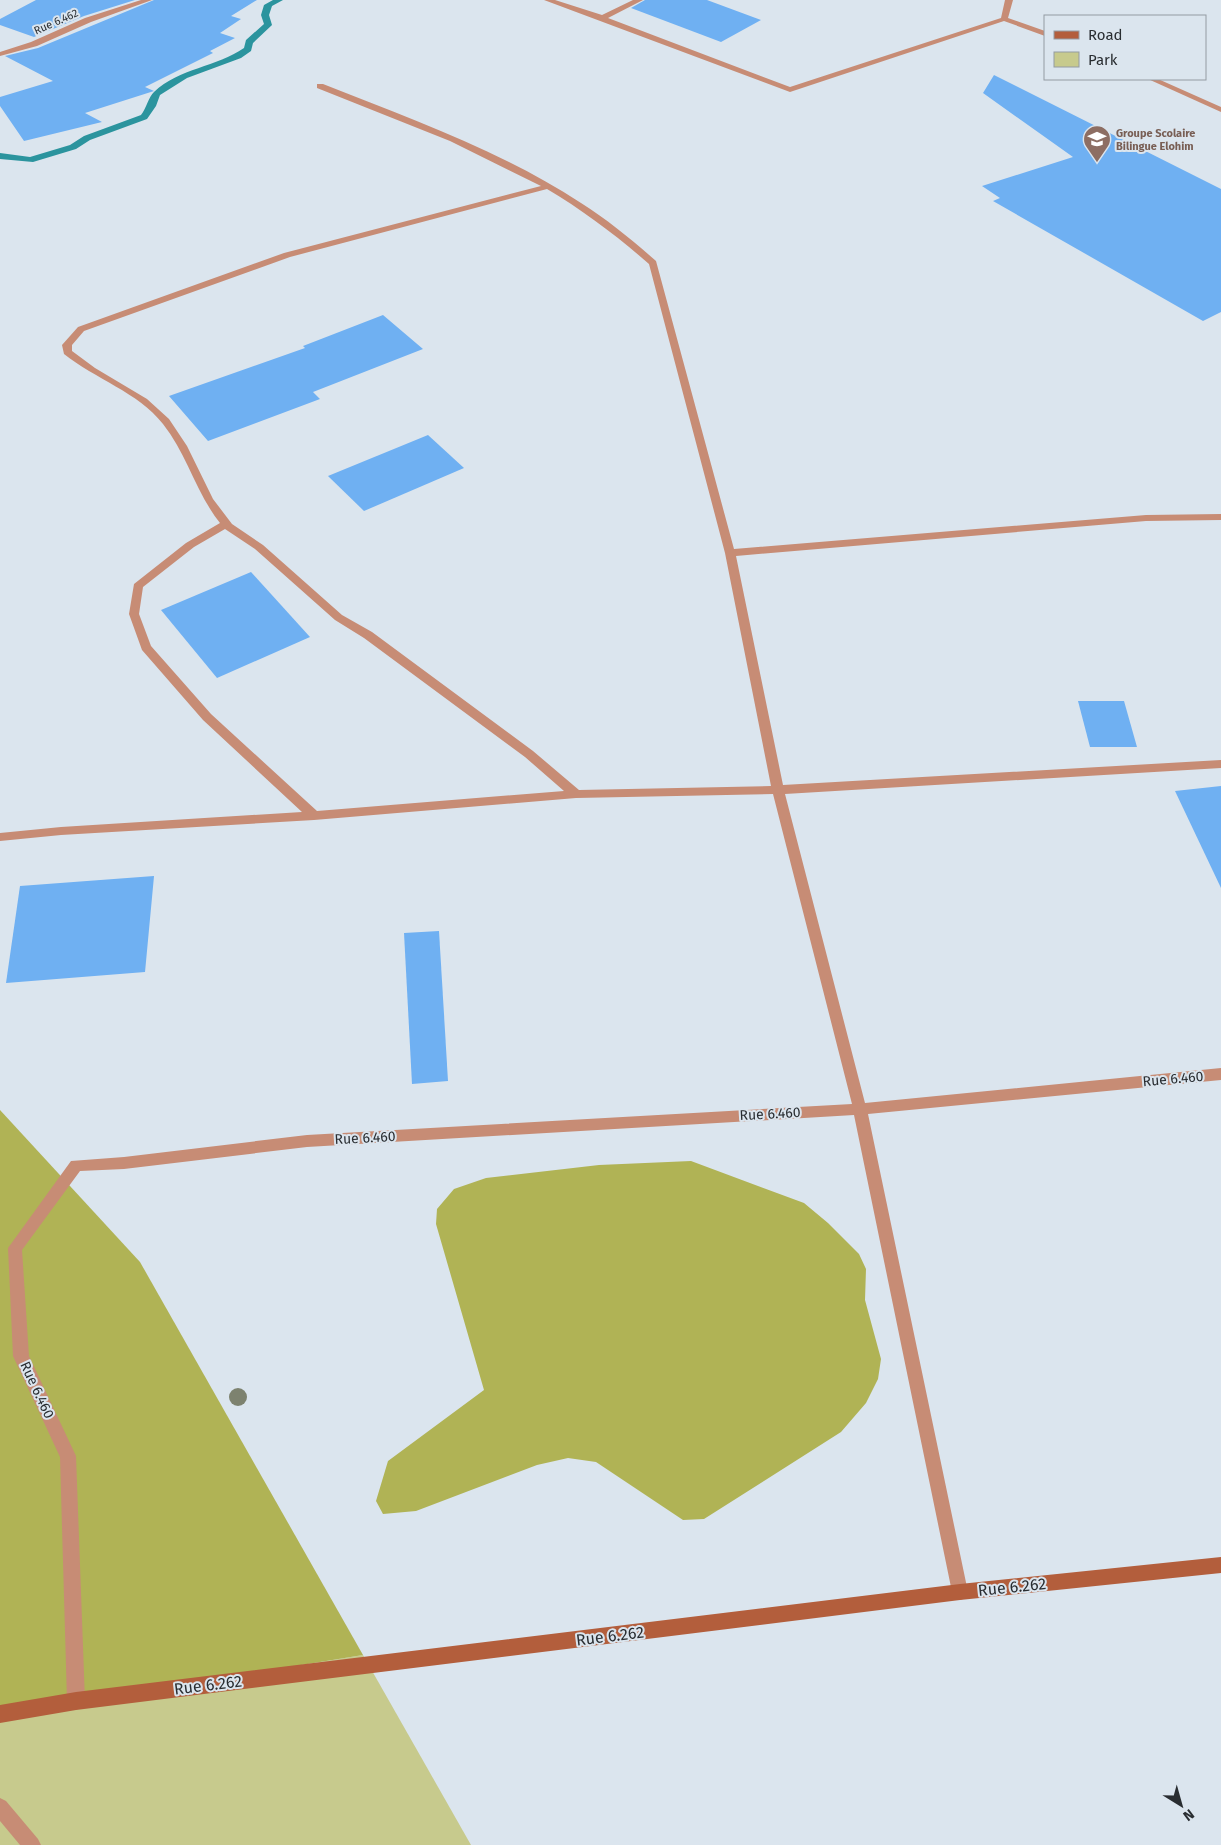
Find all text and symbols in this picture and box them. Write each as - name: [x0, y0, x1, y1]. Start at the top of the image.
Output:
- street label: Rue 6.462: [32, 6, 80, 38]
- legend: [1044, 15, 1206, 80]
- text: Road: [1088, 26, 1123, 44]
- text: Park: [1088, 51, 1118, 69]
- school or university icon: Groupe Scolaire Bilingue Elohim: [1082, 124, 1112, 163]
- place label: Groupe Scolaire Bilingue Elohim: [1116, 127, 1195, 153]
- street label: Rue 6.460: [1142, 1068, 1204, 1090]
- street label: Rue 6.460: [739, 1104, 801, 1124]
- street label: Rue 6.460: [334, 1128, 396, 1148]
- street label: Rue 6.460: [16, 1359, 58, 1421]
- street label: Rue 6.262: [977, 1574, 1047, 1600]
- street label: Rue 6.262: [575, 1622, 645, 1650]
- street label: Rue 6.262: [173, 1671, 243, 1699]
- north arrow: [1156, 1780, 1206, 1830]
- text: N: [1180, 1805, 1197, 1825]

